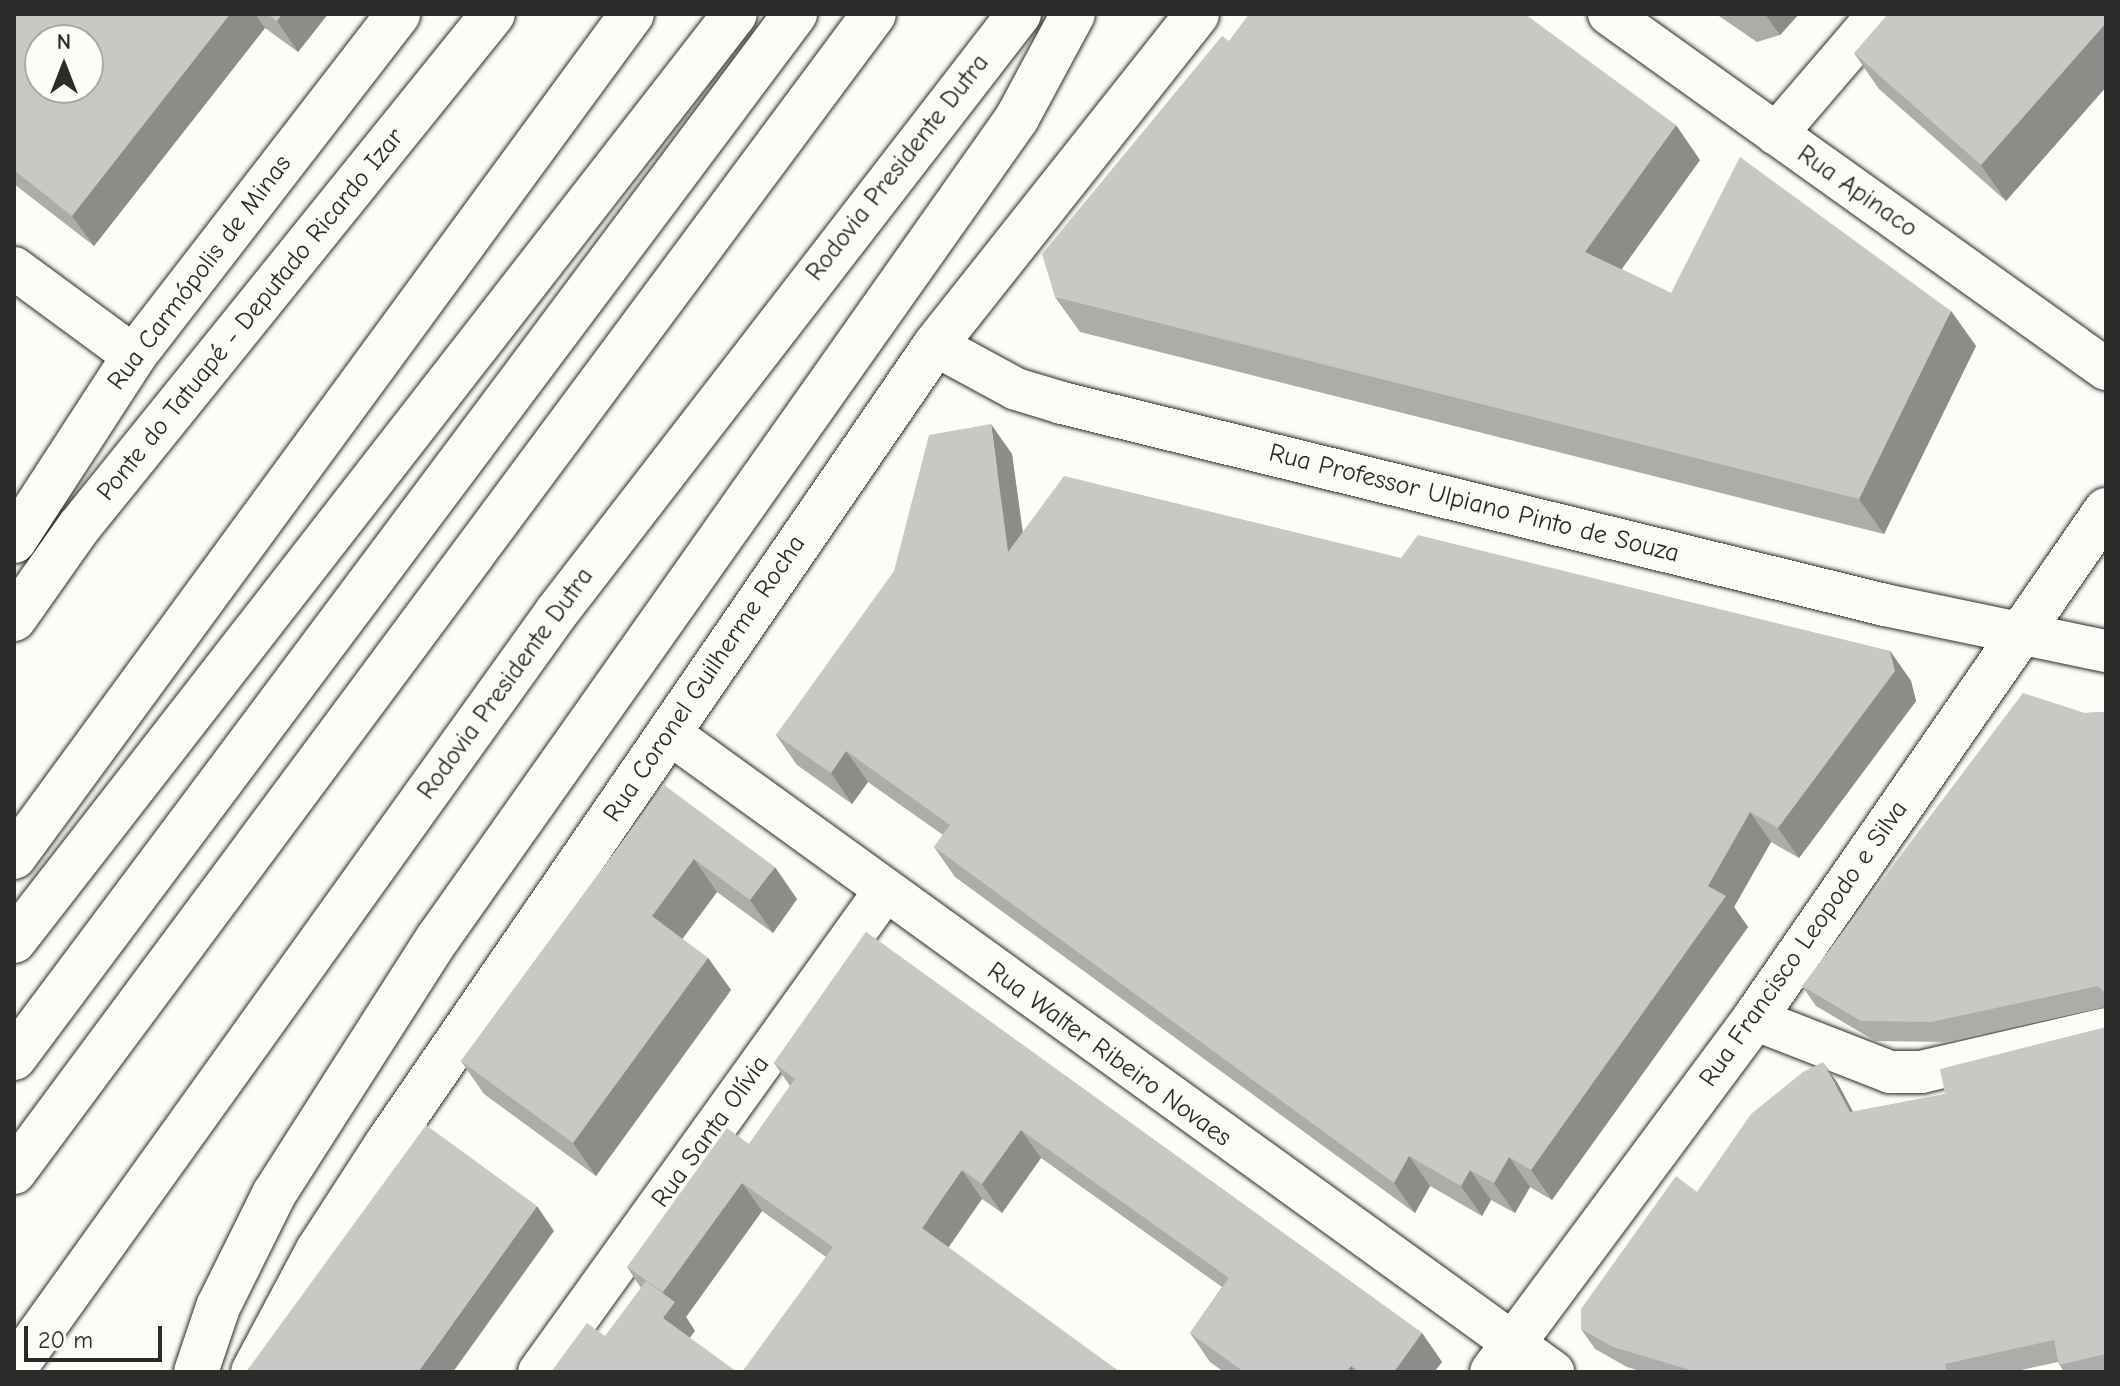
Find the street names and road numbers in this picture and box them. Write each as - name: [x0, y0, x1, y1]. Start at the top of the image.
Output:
- street label: Rodovia Presidente Dutra: [800, 48, 996, 288]
- street label: Ponte do Tatuapé - Deputado Ricardo Izar: [91, 123, 411, 507]
- street label: Rua Apinaco: [1791, 139, 1923, 245]
- street label: Rua Carmópolis de Minas: [101, 149, 299, 397]
- street label: Rua Professor Ulpiano Pinto de Souza: [1266, 438, 1682, 570]
- street label: Rua Coronel Guilherme Rocha: [597, 530, 813, 828]
- street label: Rodovia Presidente Dutra: [411, 562, 601, 806]
- street label: Rua Francisco Leopodo e Silva: [1693, 795, 1915, 1093]
- street label: Rua Walter Ribeiro Novaes: [981, 956, 1237, 1154]
- street label: Rua Santa Olívia: [645, 1050, 777, 1214]

